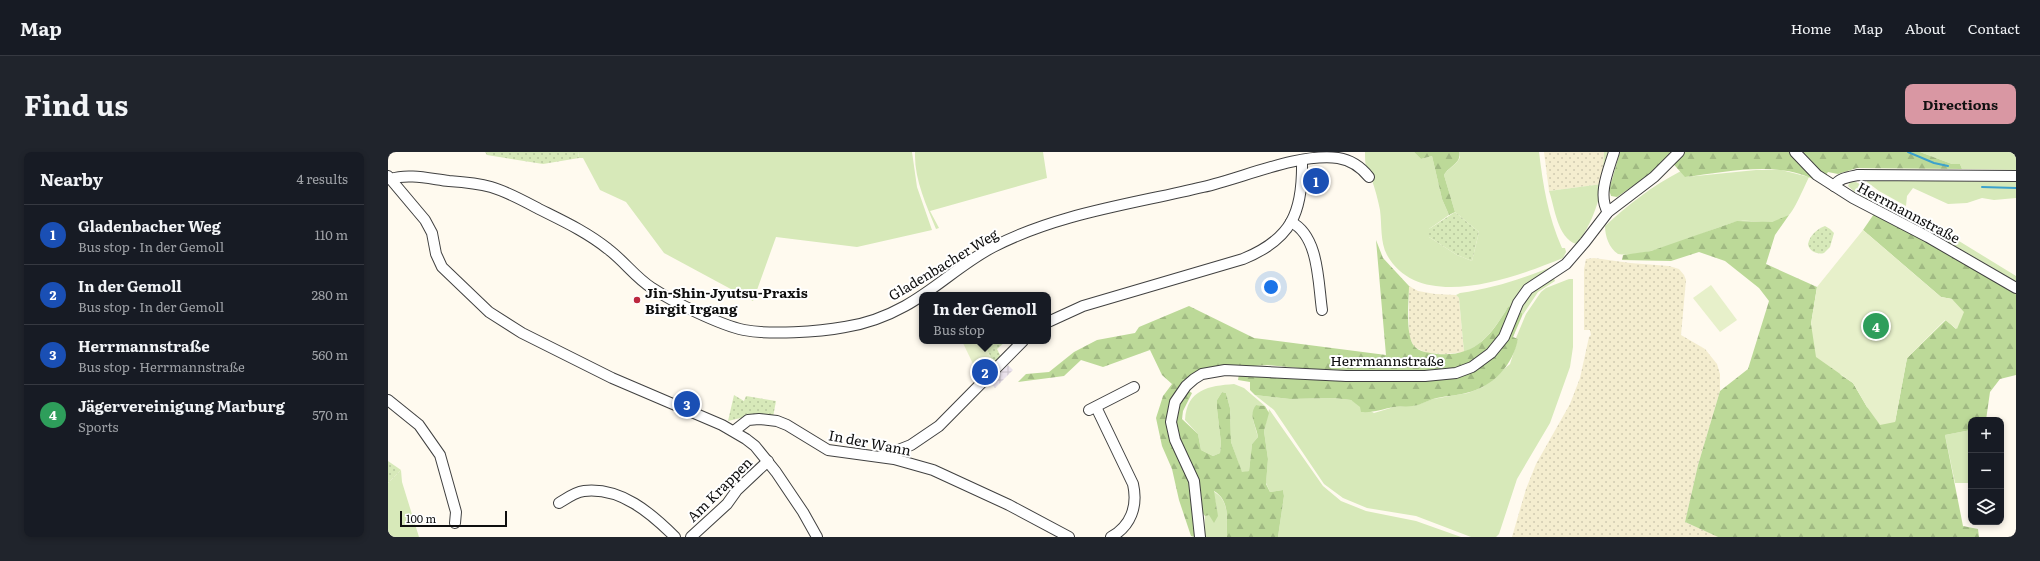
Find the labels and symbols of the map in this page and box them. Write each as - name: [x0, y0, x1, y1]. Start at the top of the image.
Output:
- pin: 1: [1303, 166, 1329, 196]
- street label: Herrmannstraße: [1854, 176, 1964, 248]
- street label: Gladenbacher Weg: [884, 223, 1002, 305]
- your location: [1261, 277, 1281, 297]
- place label: Jin-Shin-Jyutsu-Praxis Birgit Irgang: [645, 282, 808, 318]
- marker: Jin-Shin-Jyutsu-Praxis Birgit Irgang: [632, 295, 642, 305]
- pin: 4: [1863, 311, 1889, 341]
- street label: Herrmannstraße: [1330, 350, 1444, 370]
- pin: 2: [972, 357, 998, 387]
- pin: 3: [674, 389, 700, 419]
- street label: In der Wann: [827, 424, 913, 460]
- street label: Am Krappen: [682, 452, 756, 526]
- scale bar: [400, 509, 507, 528]

